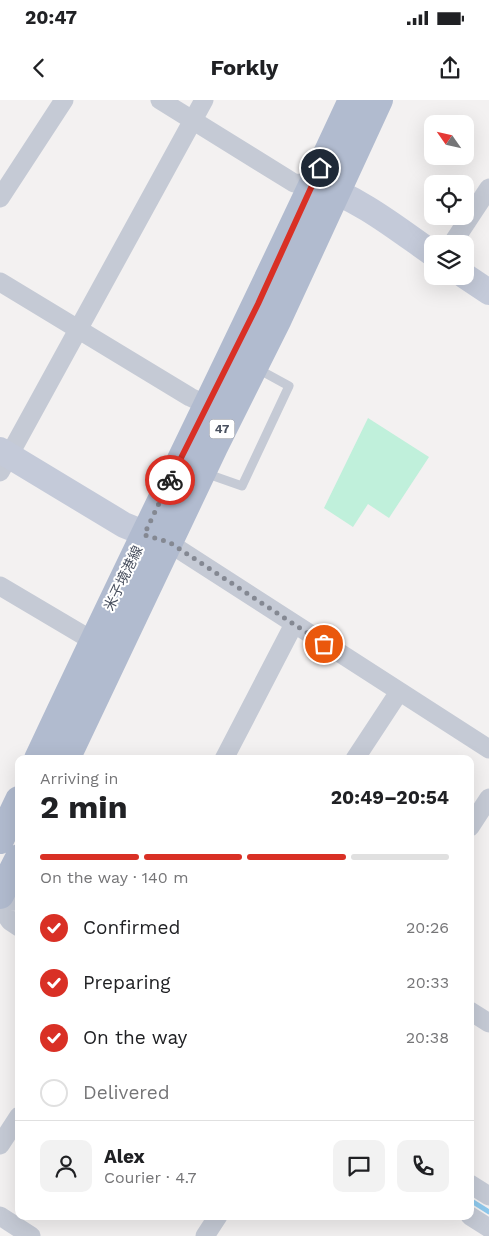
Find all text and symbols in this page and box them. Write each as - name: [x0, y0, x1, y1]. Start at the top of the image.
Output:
- text: 20:47: [25, 6, 77, 29]
- icon: back: [25, 54, 53, 82]
- icon: share: [436, 54, 464, 82]
- text: Forkly: [211, 55, 278, 80]
- north arrow: [424, 115, 474, 165]
- map controls: [424, 115, 474, 285]
- pin: [299, 147, 341, 189]
- icon: home: [306, 154, 334, 182]
- button: locate: [424, 175, 474, 225]
- button: layers: [424, 235, 474, 285]
- road number: 47: [210, 420, 234, 438]
- courier: [145, 455, 195, 505]
- icon: bike: [156, 466, 184, 494]
- street label: 米子境港線: [100, 543, 146, 613]
- pin: [303, 623, 345, 665]
- icon: bag: [310, 630, 338, 658]
- text: Arriving in: [40, 769, 118, 788]
- text: 20:49–20:54: [331, 786, 449, 809]
- text: 2 min: [40, 788, 128, 826]
- text: On the way · 140 m: [40, 868, 188, 887]
- icon: check: [40, 914, 68, 942]
- text: Confirmed: [83, 916, 180, 939]
- text: 20:26: [406, 918, 449, 937]
- icon: check: [40, 969, 68, 997]
- text: Preparing: [83, 971, 170, 994]
- text: 20:33: [406, 973, 449, 992]
- icon: check: [40, 1024, 68, 1052]
- text: On the way: [83, 1026, 187, 1049]
- text: 20:38: [406, 1028, 449, 1047]
- text: Delivered: [83, 1081, 170, 1104]
- button: person: [40, 1140, 92, 1192]
- button: chat: [333, 1140, 385, 1192]
- button: phone: [397, 1140, 449, 1192]
- text: Alex: [104, 1145, 145, 1168]
- text: Courier · 4.7: [104, 1168, 197, 1187]

